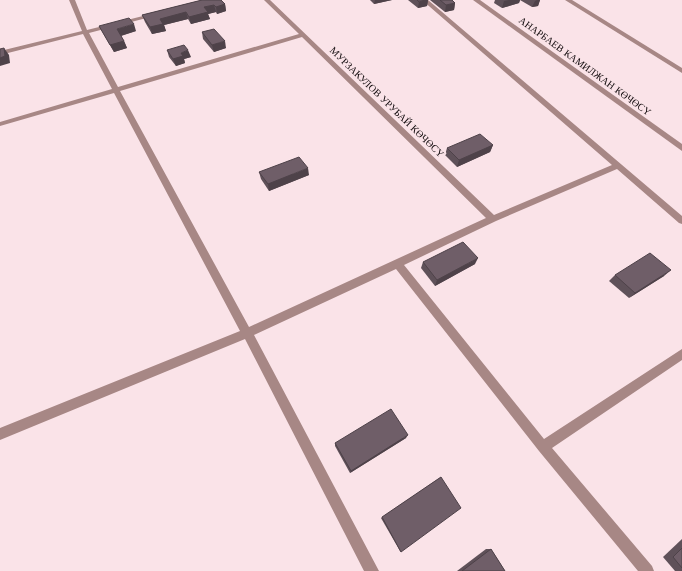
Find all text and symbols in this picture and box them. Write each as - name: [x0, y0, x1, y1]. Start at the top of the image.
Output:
- street label: АНАРБАЕВ КАМИЛЖАН КӨЧӨСҮ: [516, 14, 654, 118]
- street label: МУРЗАКУЛОВ УРУБАЙ КӨЧӨСҮ: [327, 44, 447, 160]

